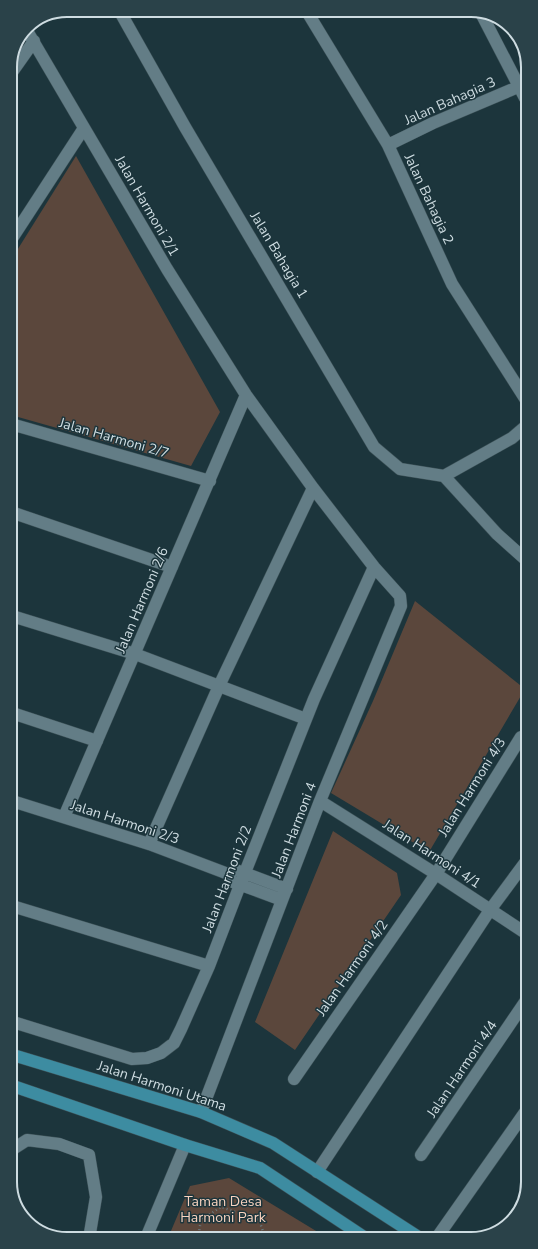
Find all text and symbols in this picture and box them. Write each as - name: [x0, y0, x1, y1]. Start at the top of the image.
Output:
- street label: Jalan Bahagia 3: [400, 72, 499, 130]
- street label: Jalan Bahagia 2: [399, 150, 458, 248]
- street label: Jalan Harmoni 2/1: [110, 151, 184, 260]
- street label: Jalan Bahagia 1: [245, 207, 312, 302]
- street label: Jalan Harmoni 2/7: [56, 413, 171, 463]
- street label: Jalan Harmoni 2/6: [111, 544, 173, 657]
- street label: Jalan Harmoni 4/3: [433, 734, 510, 841]
- street label: Jalan Harmoni 4: [267, 779, 321, 882]
- street label: Jalan Harmoni 2/3: [67, 795, 182, 849]
- street label: Jalan Harmoni 4/1: [378, 815, 485, 893]
- street label: Jalan Harmoni 2/2: [197, 823, 256, 936]
- street label: Jalan Harmoni 4/2: [311, 916, 392, 1021]
- street label: Jalan Harmoni 4/4: [422, 1017, 502, 1122]
- street label: Jalan Harmoni Utama: [94, 1056, 229, 1116]
- park label: Taman Desa Harmoni Park: [180, 1192, 267, 1227]

